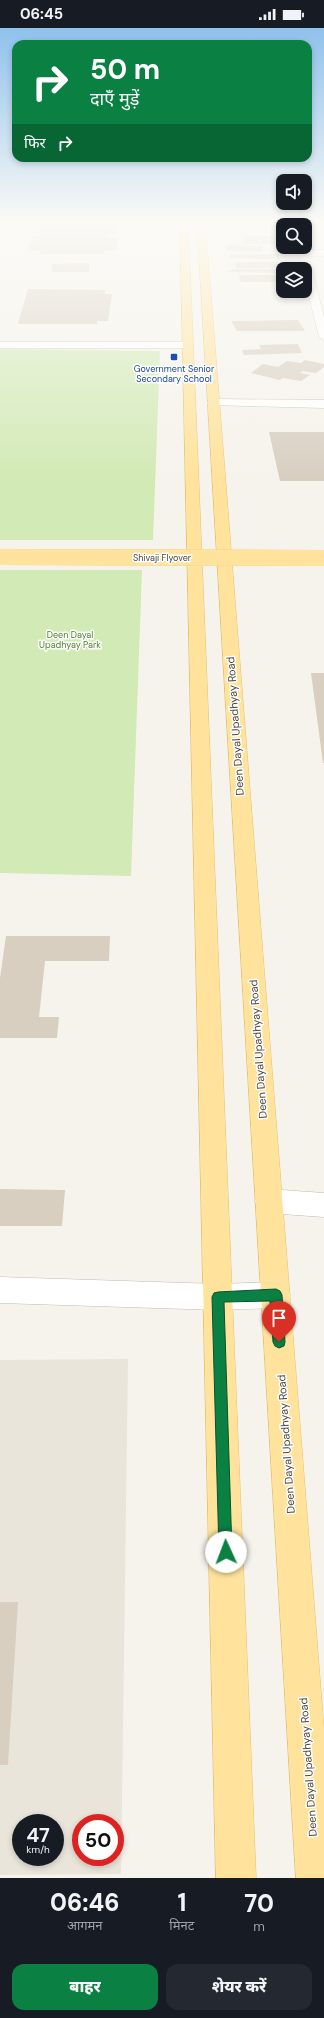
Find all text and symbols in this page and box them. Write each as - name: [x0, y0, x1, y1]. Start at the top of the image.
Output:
- text: 06:45: [20, 4, 63, 24]
- text: 50 m: [90, 51, 160, 88]
- icon: right: [24, 56, 76, 108]
- text: दाएँ मुड़ें: [90, 87, 139, 111]
- icon: right: [54, 132, 76, 154]
- text: फिर: [24, 133, 46, 153]
- map controls: [276, 174, 312, 298]
- button: sound: [276, 174, 312, 210]
- button: search: [276, 218, 312, 254]
- button: layers: [276, 262, 312, 298]
- marker: Government Senior Secondary School: [169, 352, 179, 362]
- place label: Government Senior Secondary School: [134, 363, 215, 385]
- street label: Shivaji Flyover: [133, 552, 192, 564]
- park label: Deen Dayal Upadhyay Park: [39, 629, 101, 651]
- street label: Deen Dayal Upadhyay Road: [223, 656, 247, 796]
- street label: Deen Dayal Upadhyay Road: [246, 979, 270, 1119]
- pin: [262, 1301, 296, 1342]
- icon: arrive: [268, 1307, 290, 1329]
- street label: Deen Dayal Upadhyay Road: [274, 1374, 298, 1514]
- position arrow: [205, 1531, 247, 1573]
- street label: Deen Dayal Upadhyay Road: [296, 1697, 320, 1837]
- speed limit sign: 50: [72, 1814, 124, 1866]
- text: 47: [26, 1822, 50, 1848]
- text: km/h: [26, 1843, 50, 1856]
- text: 06:46: [50, 1887, 119, 1918]
- text: 1: [177, 1887, 186, 1918]
- text: 70: [244, 1888, 274, 1919]
- text: आगमन: [67, 1917, 102, 1934]
- text: मिनट: [169, 1917, 194, 1934]
- text: m: [253, 1918, 265, 1935]
- button: बाहर: [12, 1964, 158, 2010]
- button: शेयर करें: [166, 1964, 312, 2010]

